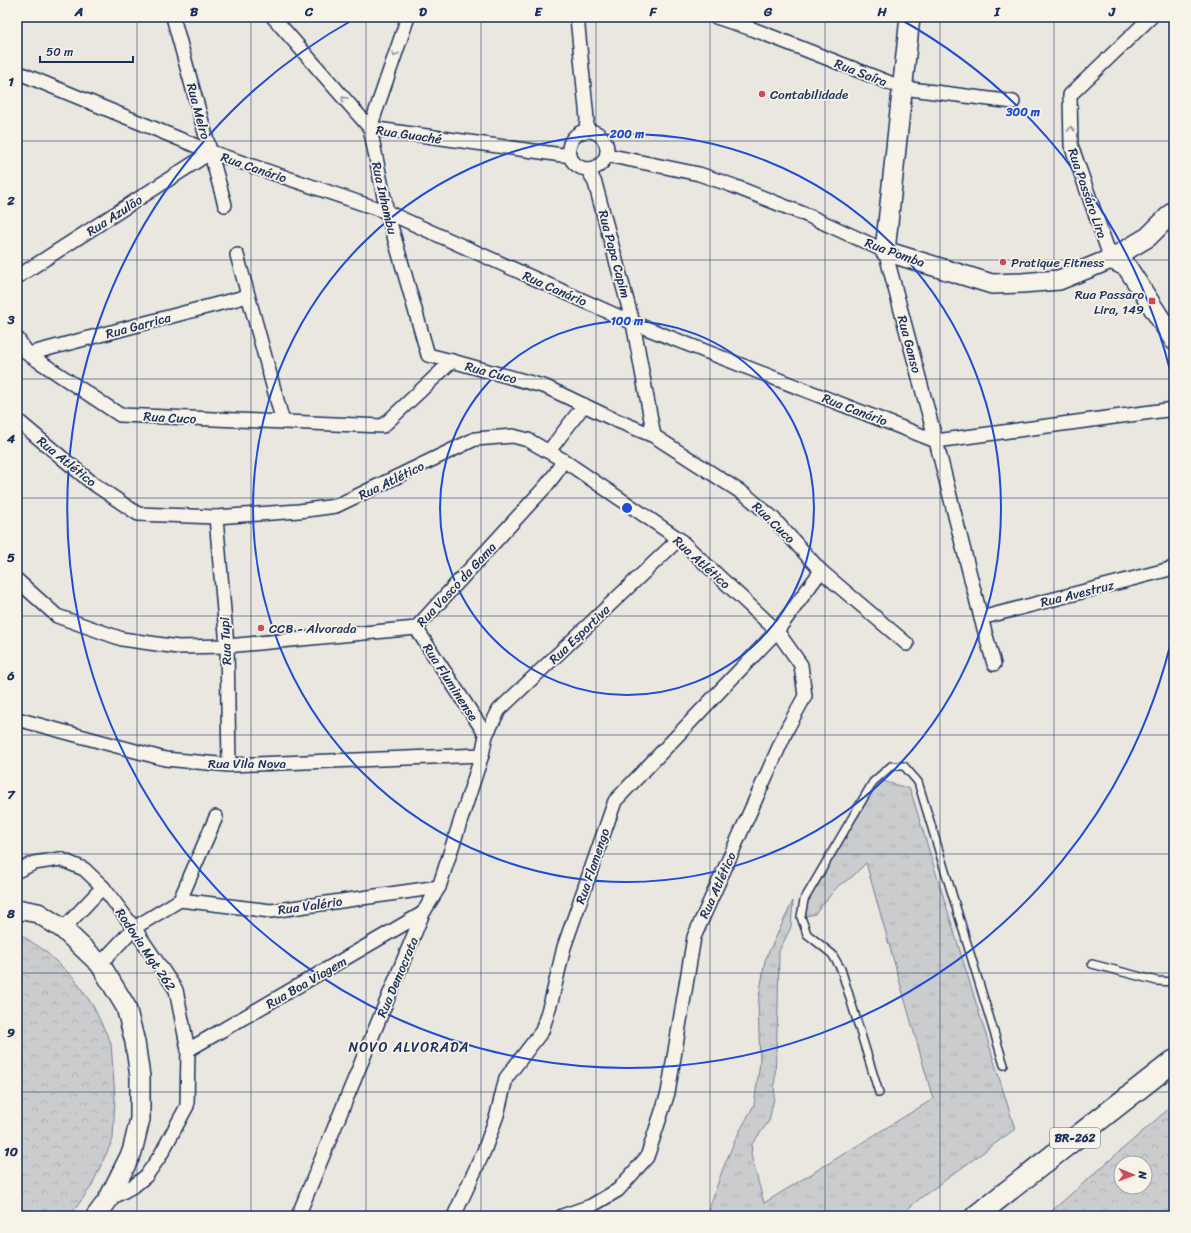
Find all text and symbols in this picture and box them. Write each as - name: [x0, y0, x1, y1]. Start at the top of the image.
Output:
- text: A: [74, 0, 83, 23]
- text: B: [190, 0, 199, 23]
- text: C: [304, 0, 314, 23]
- text: D: [419, 0, 427, 23]
- text: E: [534, 0, 543, 23]
- text: F: [648, 0, 657, 23]
- text: G: [763, 0, 773, 23]
- text: H: [876, 0, 887, 23]
- text: I: [993, 0, 1001, 23]
- text: J: [1108, 0, 1116, 23]
- scale bar: [40, 38, 133, 64]
- text: 50 m: [46, 41, 73, 63]
- one-way arrow: [391, 50, 400, 57]
- street label: Rua Saíra: [831, 52, 891, 93]
- text: 1: [8, 70, 14, 93]
- street label: Rua Melro: [180, 80, 217, 142]
- place label: Contabilidade: [770, 83, 848, 106]
- marker: Contabilidade: [757, 89, 767, 99]
- one-way arrow: [342, 96, 349, 104]
- text: 300 m: [1005, 101, 1041, 123]
- street label: Rua Guaché: [374, 118, 444, 151]
- text: 200 m: [609, 123, 645, 145]
- one-way arrow: [1067, 126, 1075, 132]
- street label: Rua Canário: [218, 145, 290, 190]
- street label: Rua Passáro Lira: [1061, 145, 1114, 242]
- street label: Rua Inhambu: [365, 159, 404, 237]
- street label: Rua Azulão: [81, 188, 147, 242]
- text: 2: [6, 189, 15, 212]
- street label: Rua Papa Capim: [592, 207, 637, 301]
- street label: Rua Pomba: [862, 231, 928, 274]
- place label: Pratique Fitness: [1011, 251, 1105, 274]
- marker: Pratique Fitness: [998, 257, 1008, 267]
- street label: Rua Canário: [519, 264, 591, 313]
- place label: Rua Passaro Lira, 149: [1075, 283, 1144, 321]
- marker: Rua Passaro Lira, 149: [1147, 296, 1157, 306]
- street label: Rua Garrica: [103, 306, 174, 345]
- text: 3: [6, 308, 15, 331]
- text: 100 m: [611, 310, 644, 332]
- street label: Rua Ganso: [891, 313, 928, 376]
- street label: Rua Cuco: [462, 355, 520, 391]
- street label: Rua Canário: [819, 386, 891, 433]
- street label: Rua Cuco: [143, 405, 197, 430]
- text: 4: [6, 427, 16, 450]
- street label: Rua Atlético: [32, 430, 102, 493]
- street label: Rua Atlético: [354, 454, 429, 506]
- street label: Rua Cuco: [747, 496, 801, 549]
- centre of rings: [620, 501, 634, 515]
- street label: Rua Atlético: [667, 530, 736, 595]
- street label: Rua Vasco da Gama: [411, 536, 502, 632]
- text: 5: [7, 546, 15, 569]
- street label: Rua Avestruz: [1038, 573, 1117, 614]
- street label: Rua Esportiva: [543, 599, 616, 670]
- street label: Rua Tupi: [213, 616, 238, 666]
- place label: CCB - Alvorada: [269, 617, 357, 640]
- marker: CCB - Alvorada: [256, 623, 266, 633]
- street label: Rua Fluminense: [417, 639, 484, 726]
- text: 6: [6, 664, 15, 687]
- street label: Rua Vila Nova: [208, 752, 286, 775]
- text: 7: [7, 783, 16, 806]
- street label: Rua Flamengo: [569, 825, 616, 907]
- street label: Rua Atlético: [692, 848, 743, 922]
- street label: Rua Valério: [276, 890, 344, 921]
- text: 8: [6, 902, 15, 925]
- street label: Rodovia Mgt 262: [109, 903, 182, 996]
- street label: Rua Democrata: [370, 933, 425, 1021]
- street label: Rua Boa Viagem: [261, 950, 351, 1015]
- text: 9: [7, 1021, 15, 1044]
- district label: NOVO ALVORADA: [348, 1035, 470, 1060]
- road number: BR-262: [1050, 1128, 1100, 1148]
- text: 10: [4, 1140, 18, 1163]
- north arrow: [1113, 1155, 1153, 1195]
- text: N: [1133, 1170, 1152, 1180]

